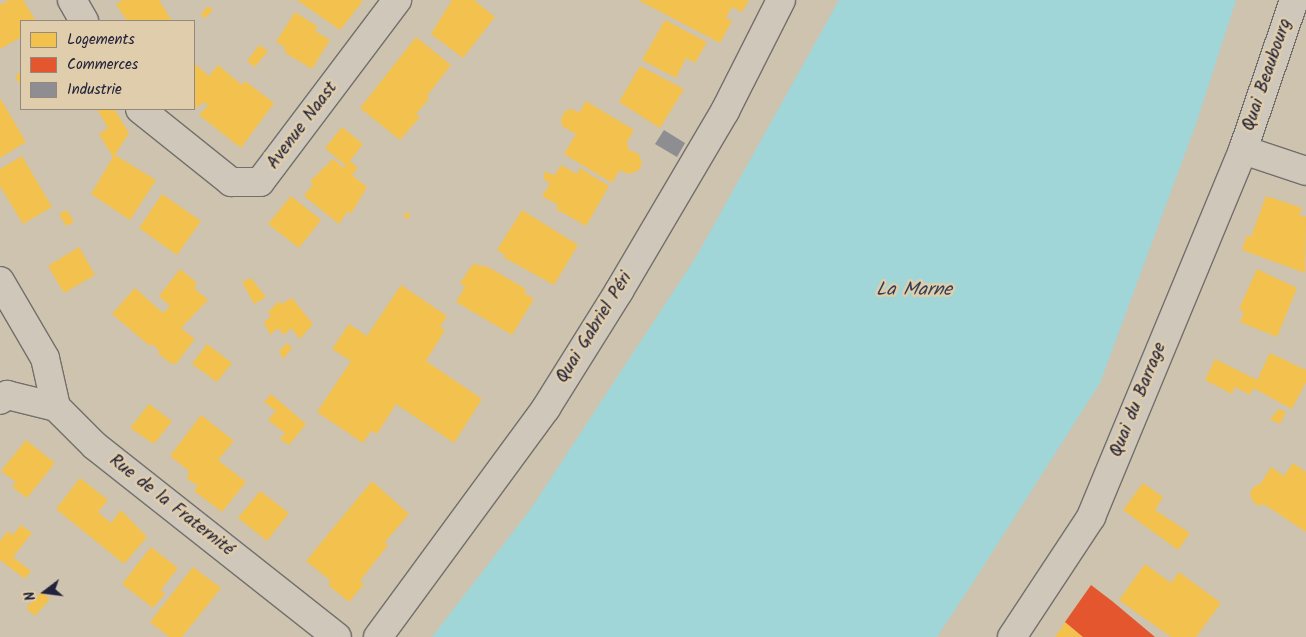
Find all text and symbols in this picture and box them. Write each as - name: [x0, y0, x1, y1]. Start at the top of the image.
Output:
- street label: Quai Beaubourg: [1239, 16, 1297, 134]
- legend: [20, 20, 195, 110]
- text: Logements: [67, 28, 135, 52]
- text: Commerces: [67, 53, 138, 77]
- text: Industrie: [67, 78, 122, 102]
- street label: Avenue Naast: [263, 78, 343, 174]
- street label: Quai Gabriel Péri: [552, 268, 638, 388]
- water label: La Marne: [876, 280, 952, 302]
- street label: Quai du Barrage: [1106, 339, 1172, 461]
- street label: Rue de la Fraternité: [104, 451, 238, 561]
- north arrow: [20, 567, 70, 617]
- text: N: [19, 589, 42, 603]

